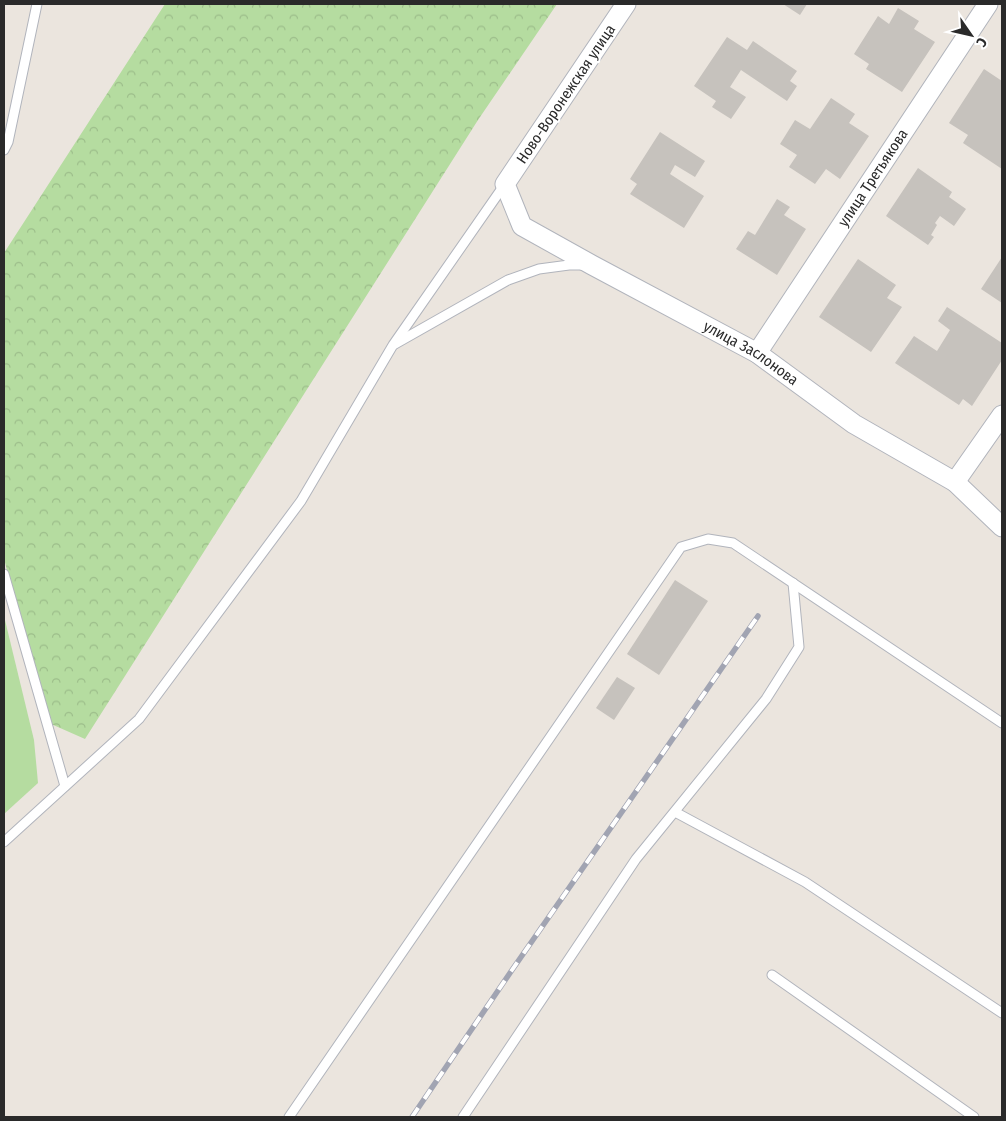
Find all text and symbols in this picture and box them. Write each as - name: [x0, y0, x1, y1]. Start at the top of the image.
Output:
- north arrow: [946, 10, 996, 60]
- street label: Ново-Воронежская улица: [513, 21, 619, 167]
- text: С: [972, 34, 990, 50]
- street label: улица Третьякова: [834, 126, 912, 230]
- street label: улица Заслонова: [700, 317, 802, 389]

